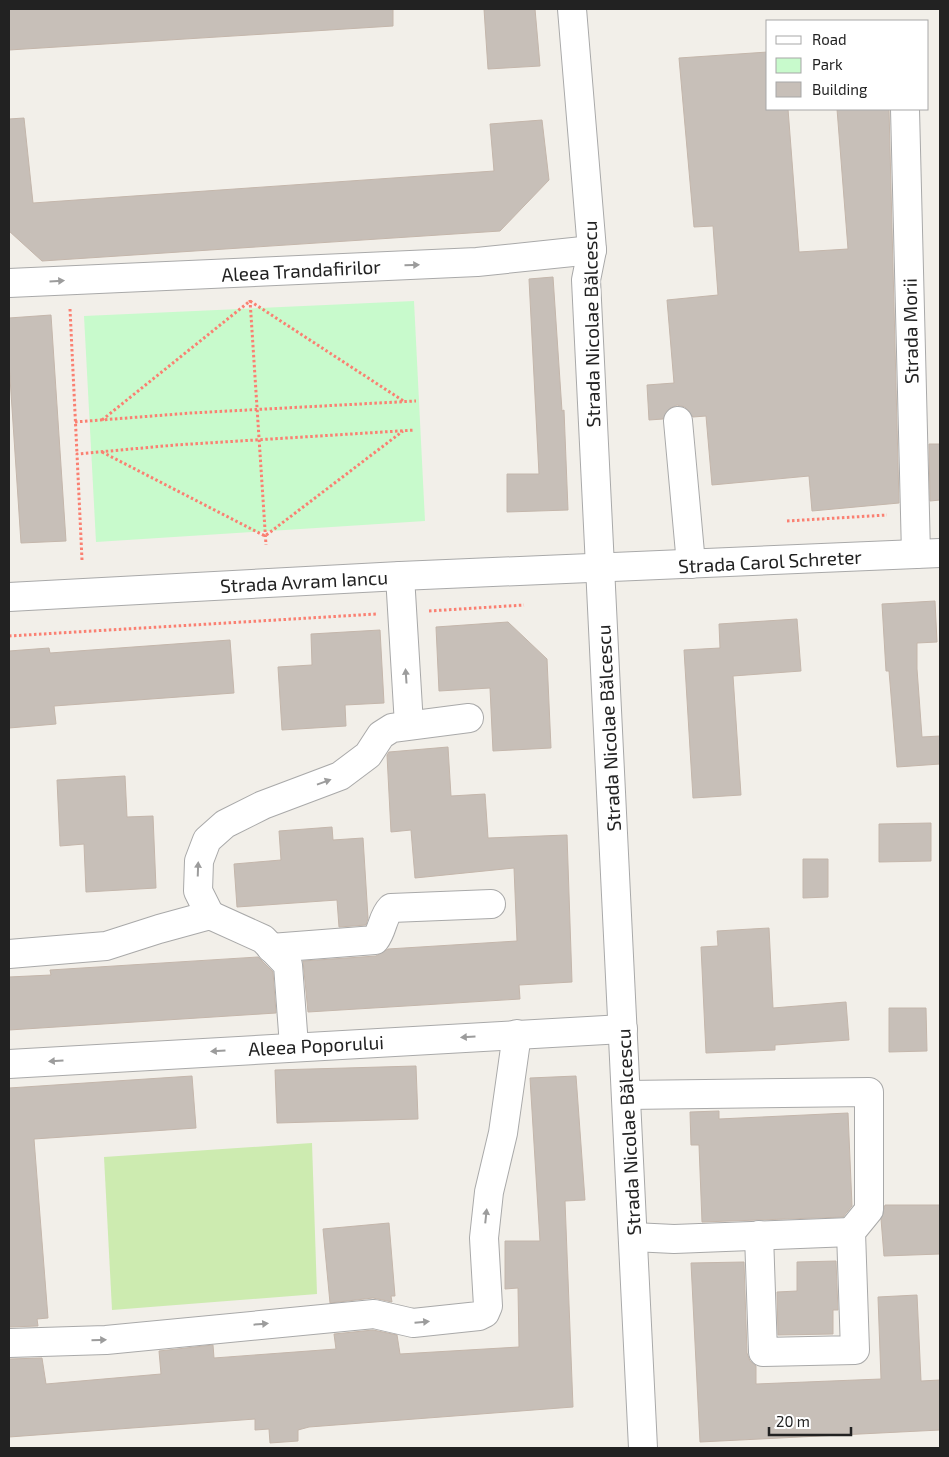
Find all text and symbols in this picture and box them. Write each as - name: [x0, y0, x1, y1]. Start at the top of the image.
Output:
- legend: [766, 20, 929, 110]
- text: Road: [812, 30, 847, 48]
- text: Park: [812, 55, 843, 73]
- text: Building: [812, 80, 868, 98]
- street label: Strada Nicolae Bălcescu: [578, 220, 604, 428]
- street label: Aleea Trandafirilor: [221, 254, 382, 286]
- one-way arrow: [404, 261, 420, 269]
- one-way arrow: [50, 277, 66, 285]
- street label: Strada Morii: [898, 278, 922, 384]
- street label: Strada Carol Schreter: [678, 545, 863, 577]
- street label: Strada Avram Iancu: [220, 565, 388, 597]
- street label: Strada Nicolae Bălcescu: [591, 624, 625, 832]
- one-way arrow: [402, 668, 410, 684]
- one-way arrow: [317, 778, 332, 786]
- one-way arrow: [195, 861, 203, 877]
- street label: Strada Nicolae Bălcescu: [611, 1028, 645, 1236]
- street label: Aleea Poporului: [248, 1030, 384, 1060]
- one-way arrow: [460, 1033, 476, 1041]
- one-way arrow: [210, 1047, 226, 1055]
- one-way arrow: [48, 1057, 64, 1065]
- one-way arrow: [482, 1207, 490, 1223]
- one-way arrow: [414, 1318, 430, 1326]
- one-way arrow: [253, 1320, 269, 1328]
- one-way arrow: [91, 1335, 107, 1343]
- scale bar: [769, 1404, 852, 1436]
- text: 20 m: [776, 1412, 810, 1430]

